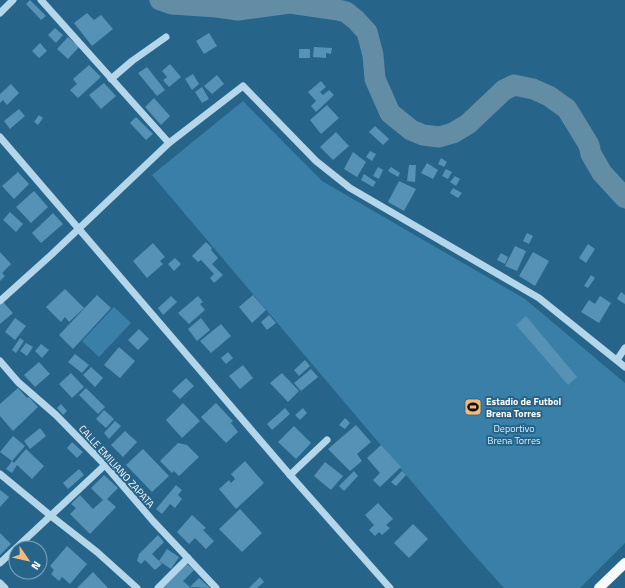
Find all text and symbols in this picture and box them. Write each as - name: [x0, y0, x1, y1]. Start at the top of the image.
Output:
- place label: Estadio de Futbol Brena Torres: [486, 394, 561, 421]
- sports icon: Estadio de Futbol Brena Torres: [463, 397, 483, 417]
- park label: Deportivo Brena Torres: [487, 421, 541, 448]
- street label: CALLE EMILIANO ZAPATA: [75, 422, 158, 511]
- north arrow: [8, 540, 48, 580]
- text: N: [28, 558, 45, 573]

